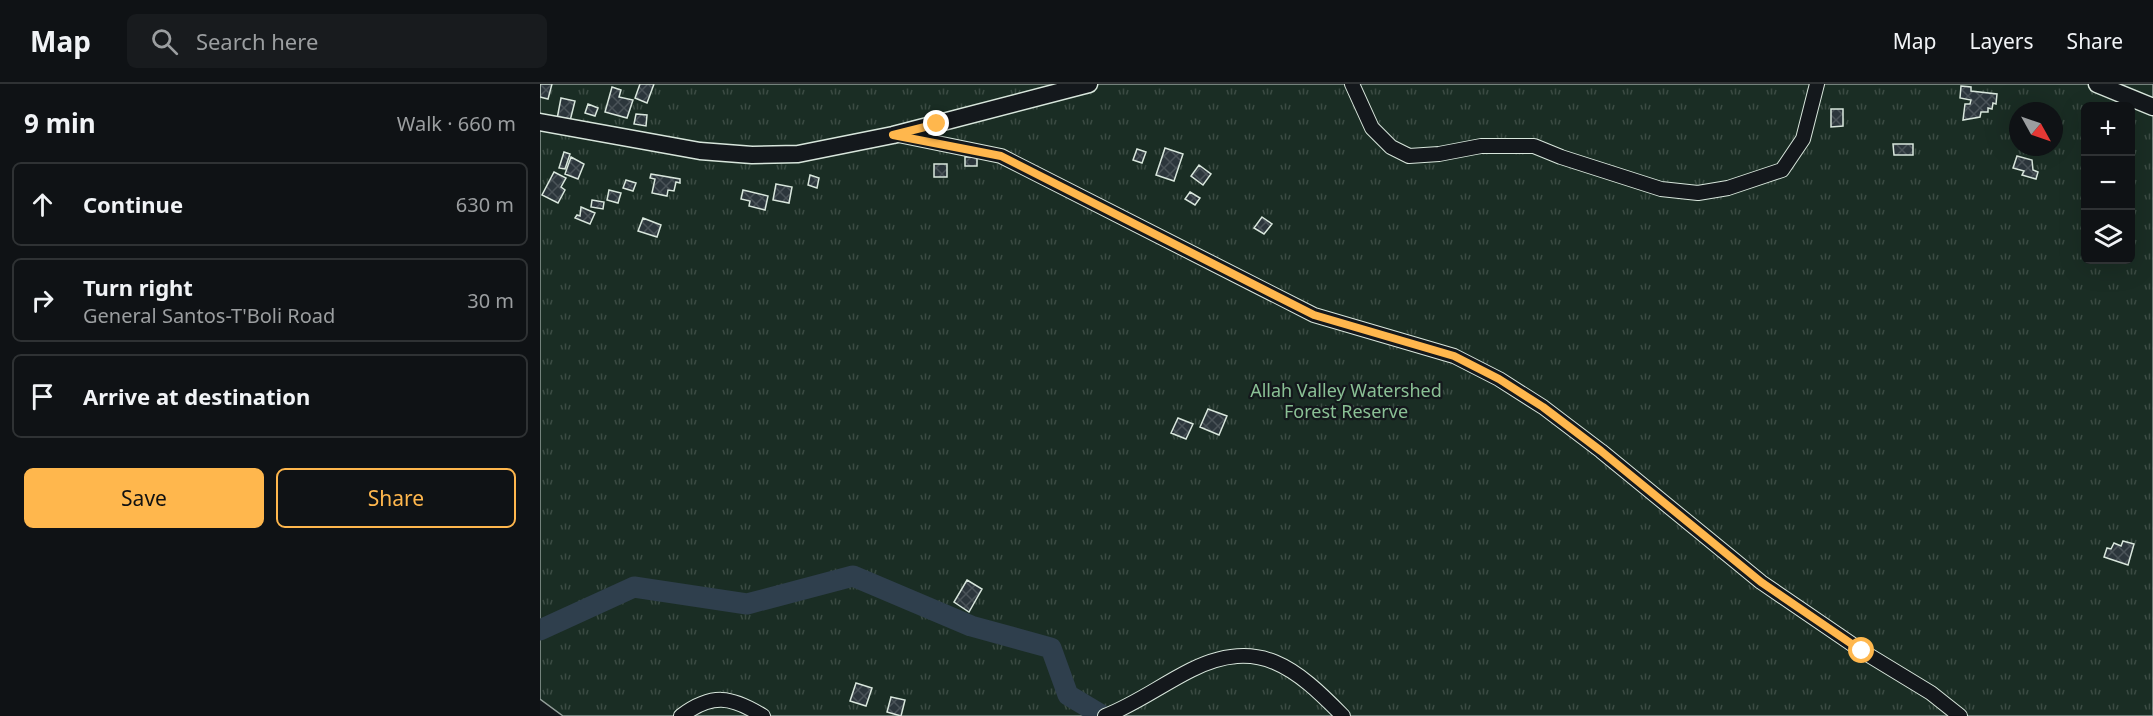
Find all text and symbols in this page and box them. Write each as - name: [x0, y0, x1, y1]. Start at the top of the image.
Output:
- search box: [127, 14, 547, 68]
- text: Map: [30, 22, 91, 60]
- icon: search: [148, 25, 181, 58]
- text: Search here: [196, 26, 318, 56]
- text: Map: [1893, 27, 1937, 55]
- text: Layers: [1970, 27, 2034, 55]
- text: Share: [2067, 27, 2123, 55]
- north arrow: [2009, 102, 2063, 156]
- map controls: [2081, 102, 2135, 264]
- button: +: [2081, 102, 2135, 156]
- text: 9 min: [24, 105, 96, 141]
- text: Walk · 660 m: [397, 110, 516, 137]
- route end: [923, 110, 949, 136]
- button: −: [2081, 156, 2135, 210]
- icon: ahead: [26, 188, 59, 221]
- text: Continue: [83, 189, 183, 219]
- text: 630 m: [456, 191, 514, 218]
- button: layers: [2081, 210, 2135, 264]
- text: Turn right: [83, 272, 193, 302]
- icon: right: [26, 284, 59, 317]
- text: 30 m: [467, 287, 514, 314]
- text: General Santos-T'Boli Road: [83, 302, 335, 329]
- park label: Allah Valley Watershed Forest Reserve: [1250, 378, 1442, 423]
- icon: arrive: [26, 380, 59, 413]
- text: Arrive at destination: [83, 381, 310, 411]
- button: Save: [24, 468, 264, 528]
- button: Share: [276, 468, 516, 528]
- route start: [1848, 637, 1874, 663]

